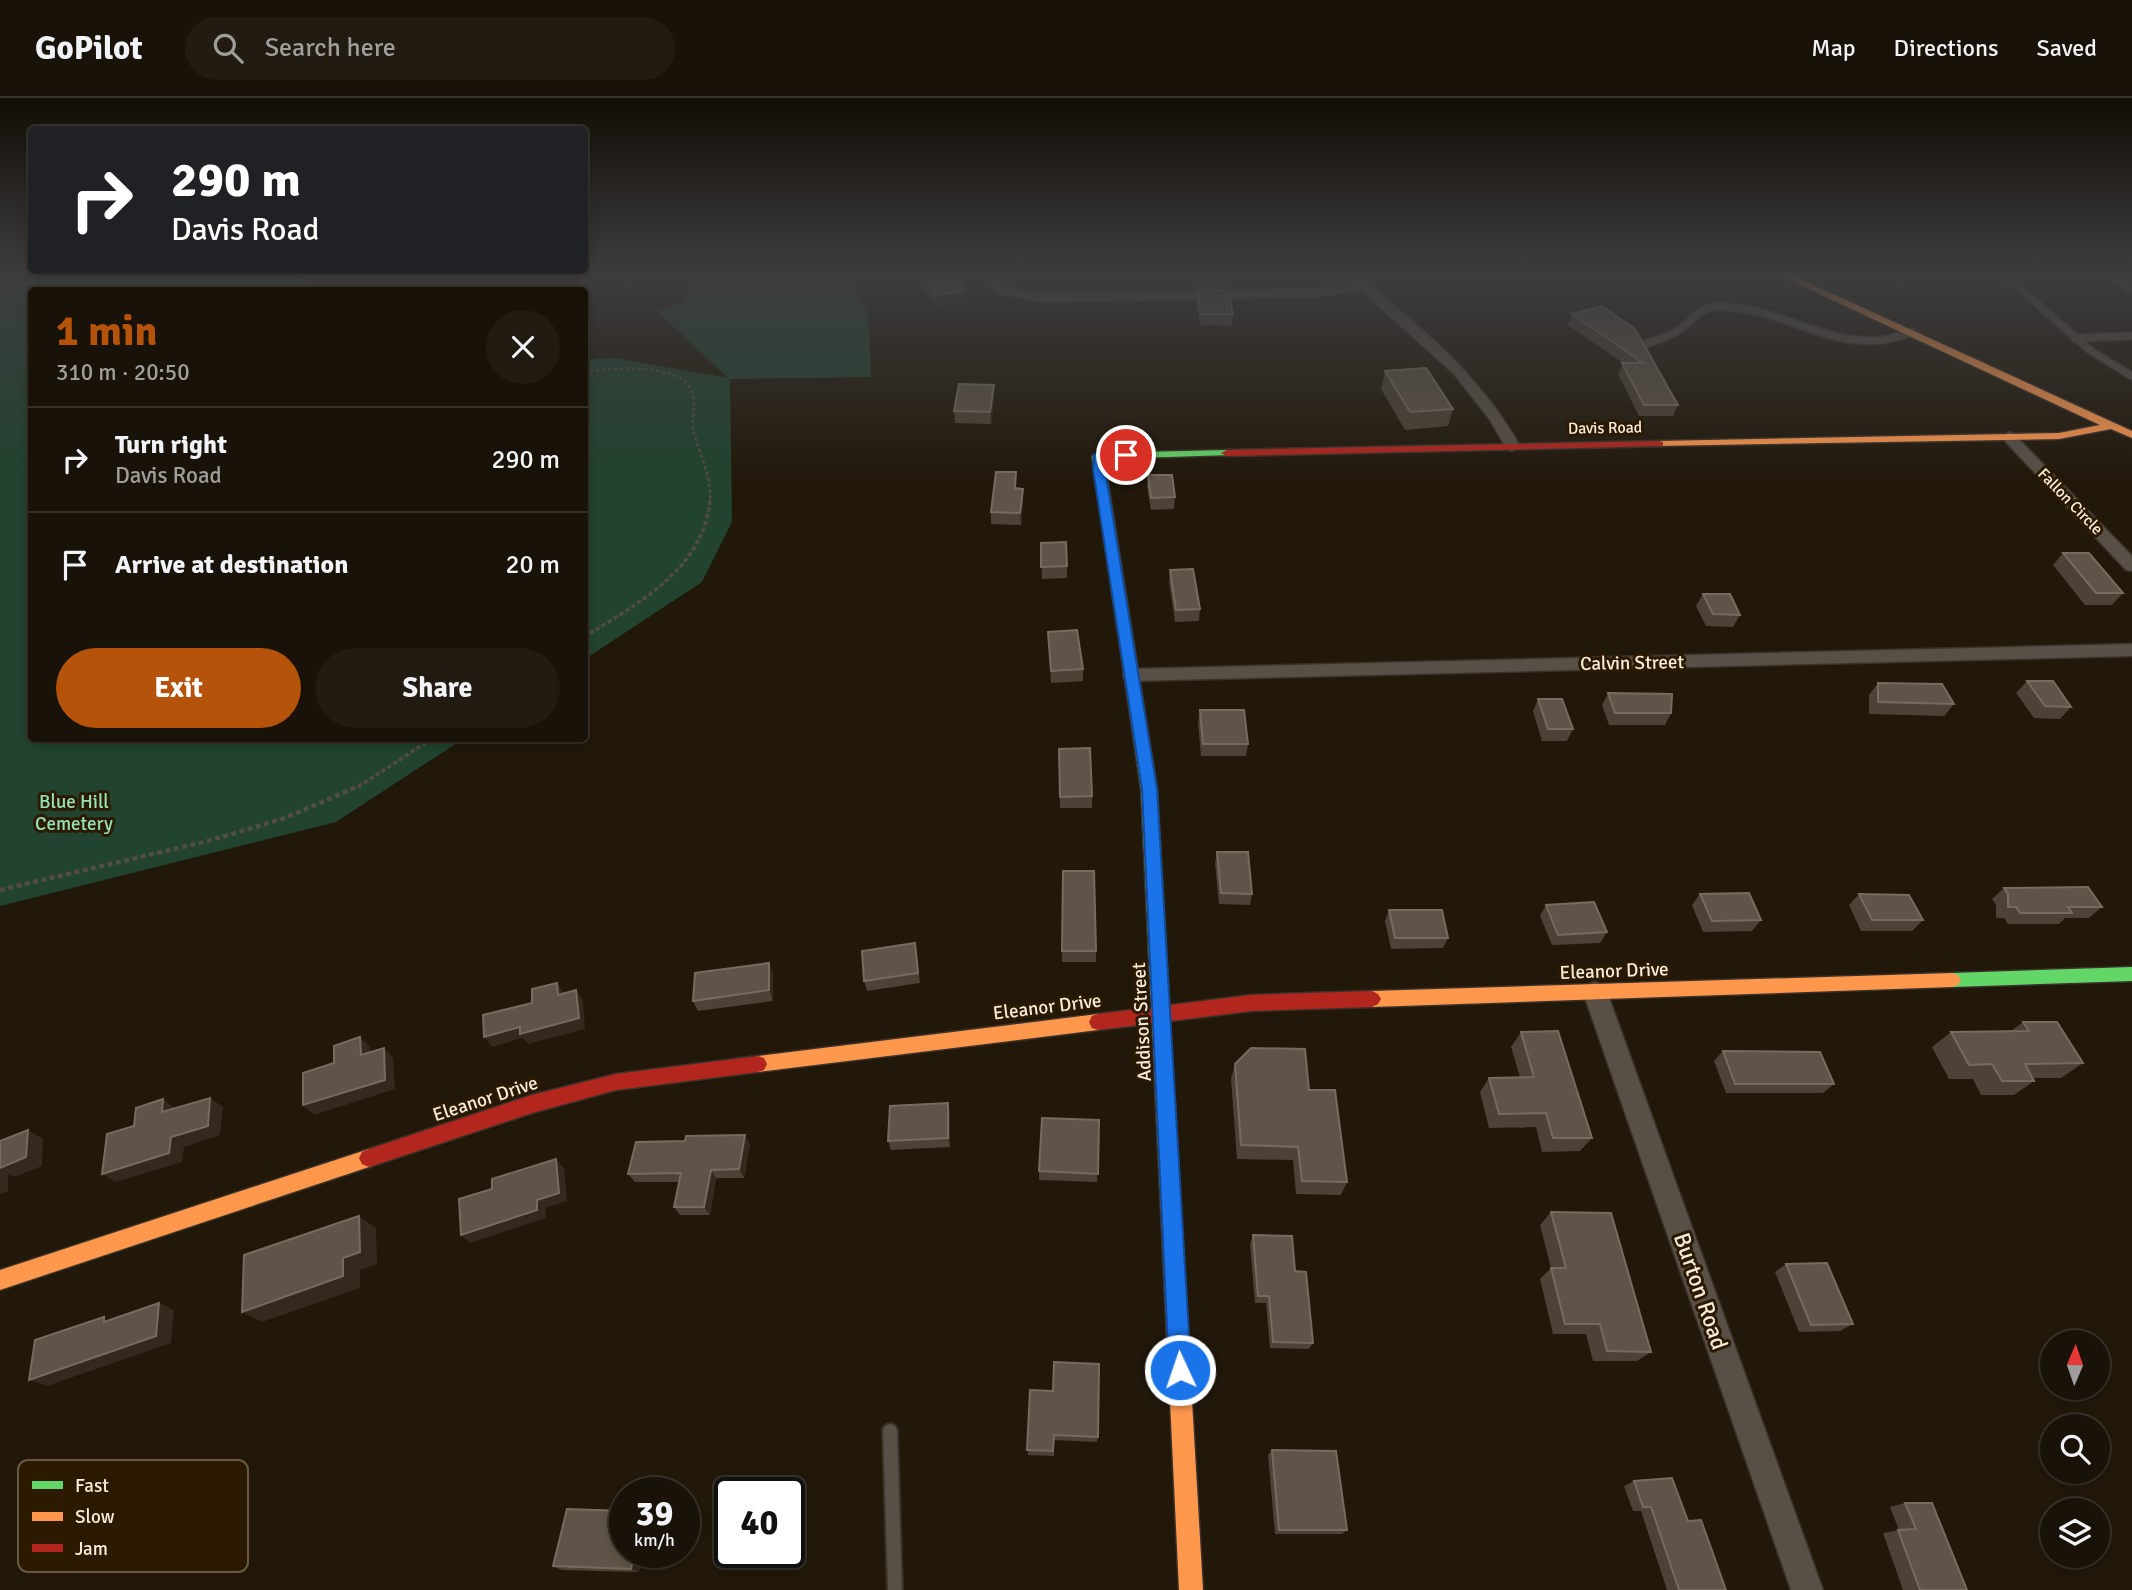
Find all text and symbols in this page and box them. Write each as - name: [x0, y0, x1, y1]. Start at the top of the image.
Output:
- search box: [185, 17, 675, 80]
- text: GoPilot: [35, 28, 143, 69]
- icon: search: [209, 29, 247, 67]
- text: Search here: [265, 32, 396, 64]
- text: Map: [1811, 33, 1856, 63]
- text: Directions: [1894, 33, 1999, 63]
- text: Saved: [2037, 33, 2097, 63]
- text: 290 m: [171, 150, 301, 210]
- icon: right: [56, 154, 147, 245]
- text: Davis Road: [171, 210, 320, 249]
- text: 1 min: [56, 306, 157, 357]
- button: close: [486, 310, 560, 384]
- text: 310 m · 20:50: [56, 358, 190, 387]
- street label: Davis Road: [1568, 417, 1642, 439]
- pin: [1096, 425, 1156, 485]
- text: Turn right: [115, 429, 227, 461]
- icon: arrive: [1107, 436, 1145, 474]
- icon: right: [56, 441, 94, 479]
- text: 290 m: [491, 444, 560, 476]
- text: Davis Road: [115, 461, 222, 490]
- street label: Fallon Circle: [2033, 464, 2107, 539]
- icon: arrive: [56, 546, 94, 584]
- text: Arrive at destination: [115, 549, 348, 581]
- text: 20 m: [505, 549, 560, 581]
- button: Exit: [56, 648, 301, 728]
- button: Share: [315, 648, 560, 728]
- street label: Calvin Street: [1580, 650, 1685, 676]
- park label: Blue Hill Cemetery: [35, 790, 113, 836]
- street label: Eleanor Drive: [1559, 957, 1669, 985]
- street label: Addison Street: [1127, 962, 1157, 1082]
- street label: Eleanor Drive: [991, 988, 1103, 1026]
- street label: Eleanor Drive: [430, 1071, 541, 1127]
- street label: Burton Road: [1667, 1229, 1734, 1354]
- north arrow: [2040, 1330, 2110, 1400]
- map controls: [2040, 1330, 2110, 1568]
- position arrow: [1143, 1333, 1217, 1407]
- button: search: [2040, 1414, 2110, 1484]
- legend: [18, 1460, 248, 1572]
- text: Fast: [75, 1474, 109, 1498]
- speed limit sign: 40: [714, 1477, 805, 1568]
- text: 39: [636, 1492, 673, 1535]
- button: layers: [2040, 1498, 2110, 1568]
- text: Slow: [75, 1505, 115, 1529]
- text: km/h: [634, 1529, 675, 1551]
- text: Jam: [75, 1537, 108, 1561]

